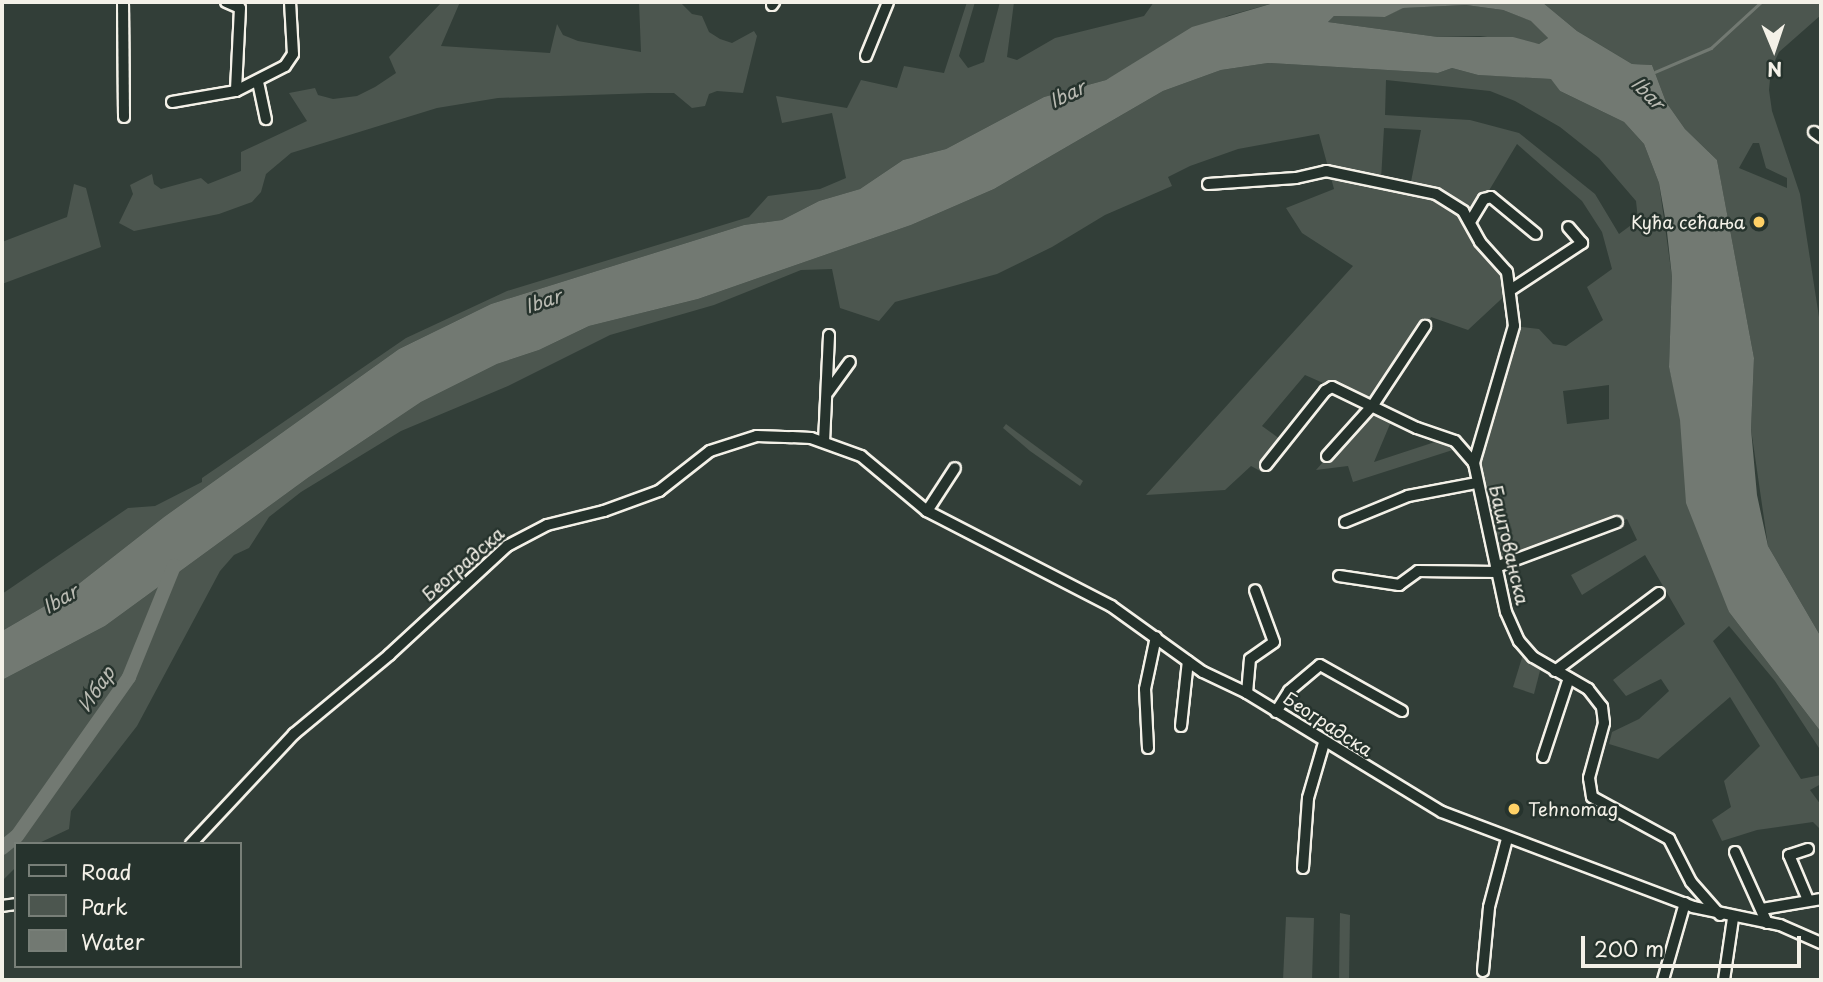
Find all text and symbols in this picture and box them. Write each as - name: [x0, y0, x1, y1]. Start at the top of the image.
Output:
- north arrow: [1739, 14, 1809, 84]
- text: N: [1767, 56, 1783, 84]
- water label: Ibar: [1627, 72, 1669, 114]
- water label: Ibar: [1045, 76, 1089, 112]
- place label: Кућа сећања: [1630, 211, 1745, 233]
- marker: Кућа сећања: [1751, 214, 1767, 230]
- water label: Ibar: [522, 284, 564, 318]
- street label: Баштованска: [1485, 483, 1533, 607]
- street label: Београдска: [417, 522, 509, 606]
- water label: Ibar: [38, 580, 82, 618]
- water label: Ибар: [73, 662, 119, 716]
- street label: Београдска: [1279, 687, 1377, 761]
- place label: Tehnomag: [1528, 798, 1618, 820]
- marker: Tehnomag: [1506, 801, 1522, 817]
- legend: [14, 842, 242, 968]
- text: Road: [81, 855, 132, 887]
- text: Park: [81, 890, 128, 922]
- scale bar: [1585, 922, 1806, 966]
- text: Water: [81, 925, 144, 957]
- text: 200 m: [1594, 932, 1664, 964]

